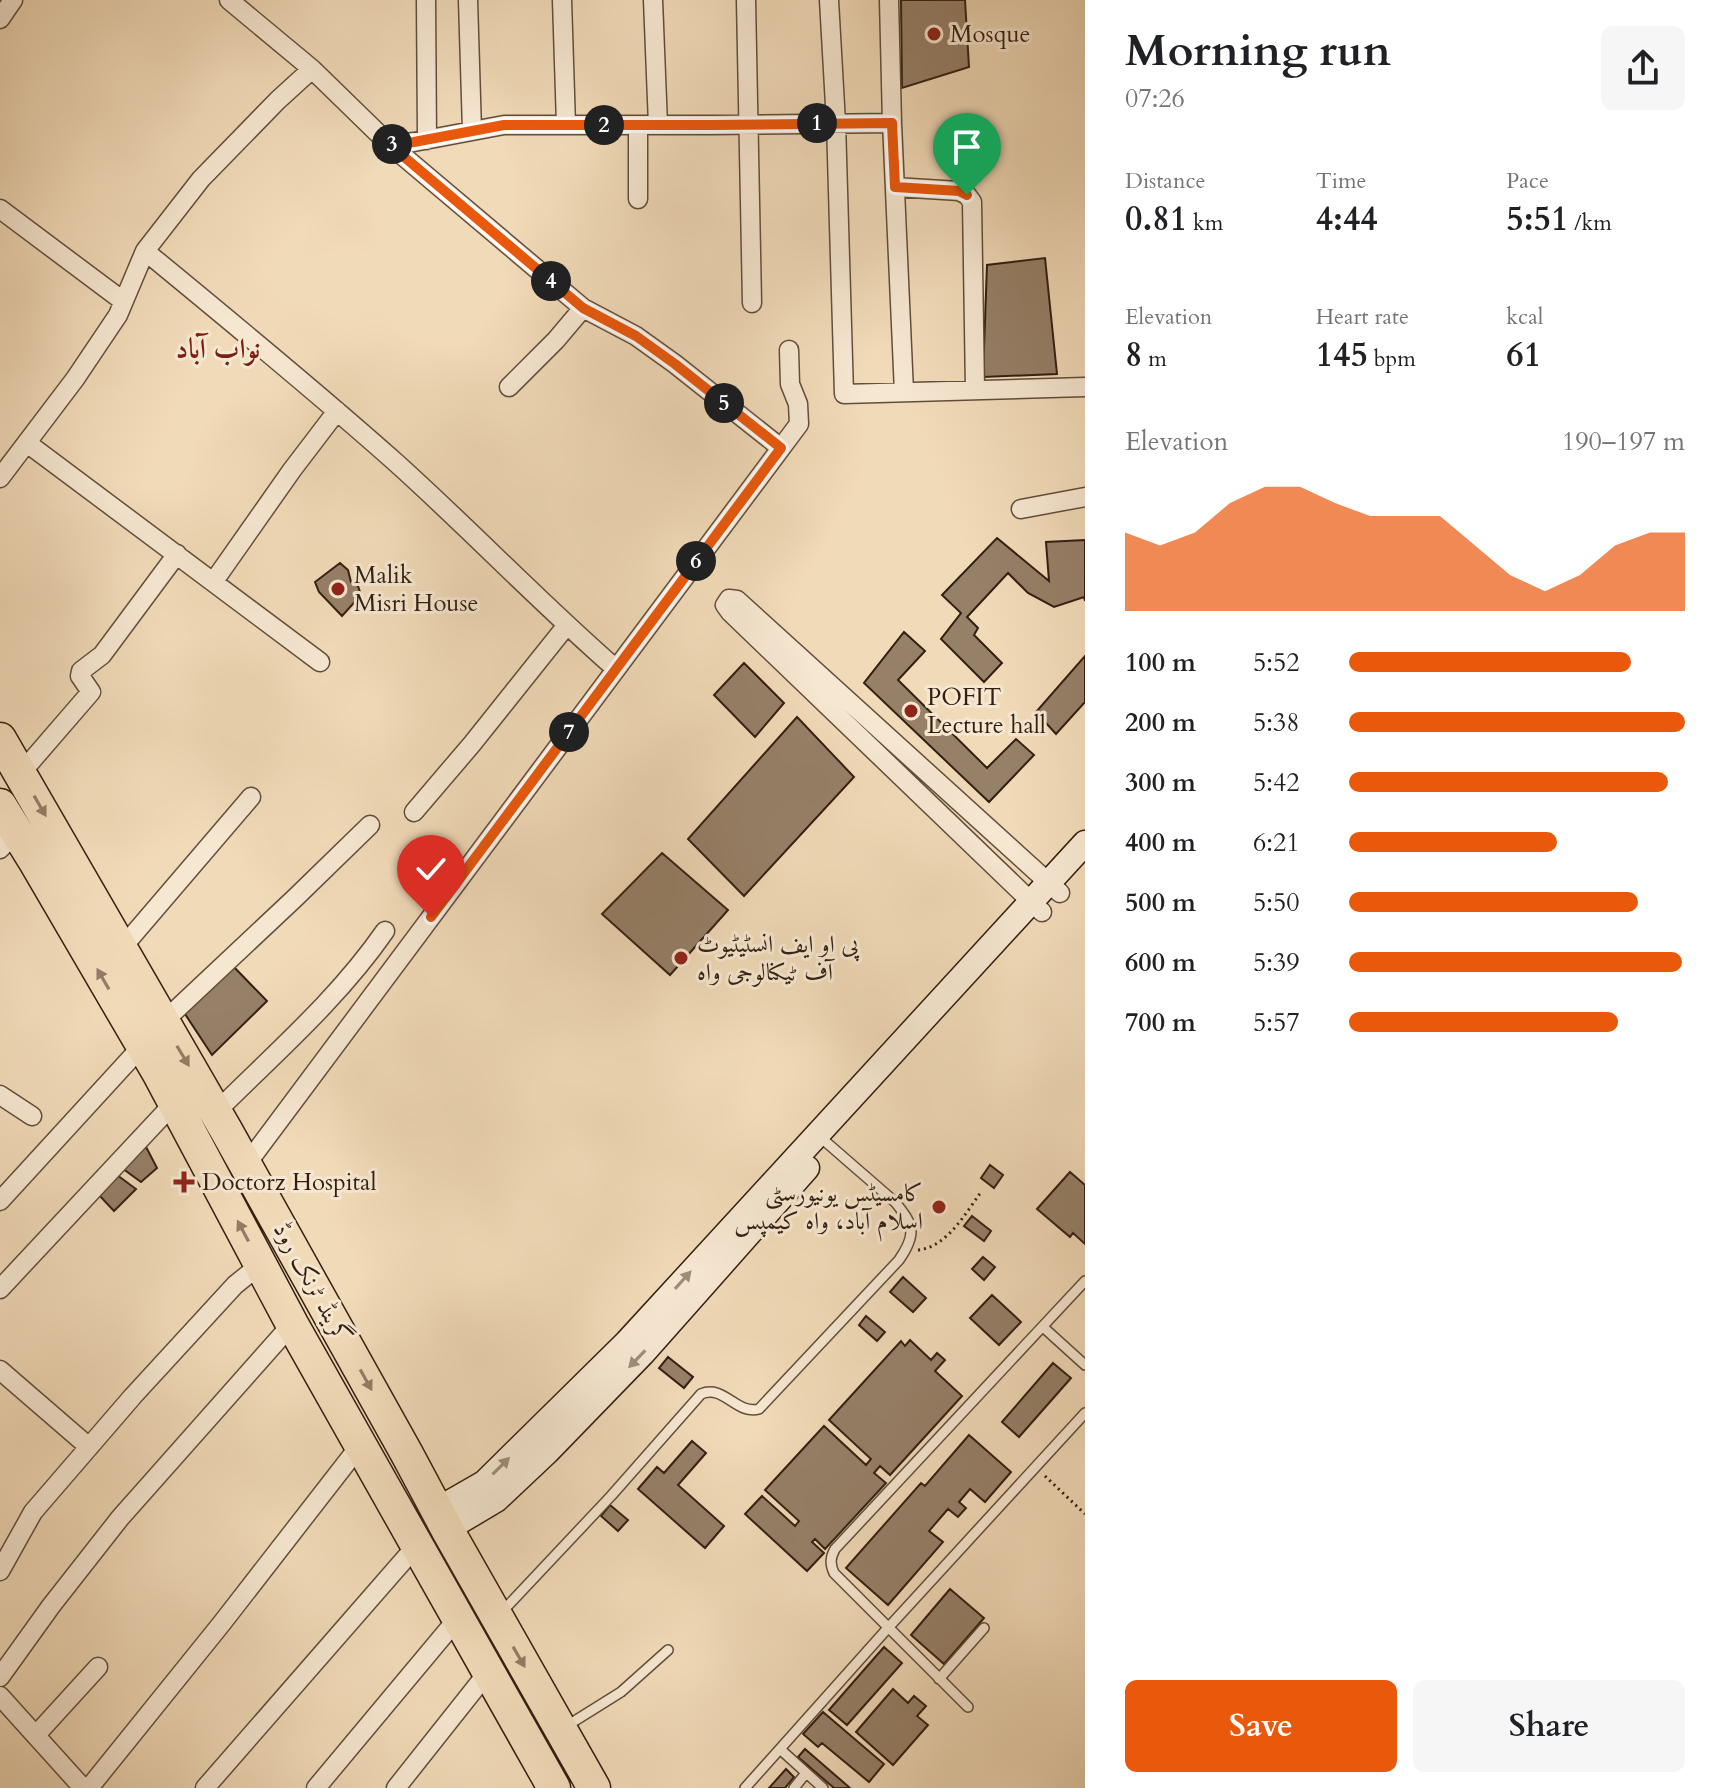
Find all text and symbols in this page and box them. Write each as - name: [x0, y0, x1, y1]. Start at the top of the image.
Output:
- place label: Mosque: [950, 18, 1031, 51]
- text: Morning run: [1125, 21, 1391, 81]
- marker: Mosque: [925, 25, 943, 43]
- button: share: [1601, 26, 1685, 110]
- text: 07:26: [1125, 81, 1185, 116]
- pin: 1: [797, 103, 837, 143]
- pin: 2: [584, 105, 624, 145]
- text: 1: [811, 108, 823, 138]
- text: 2: [598, 110, 610, 140]
- pin: [933, 113, 1001, 195]
- pin: 3: [372, 124, 412, 164]
- icon: arrive: [945, 125, 989, 169]
- text: 3: [386, 129, 398, 159]
- text: Distance: [1125, 166, 1205, 196]
- text: Time: [1316, 166, 1367, 196]
- text: Pace: [1506, 166, 1549, 196]
- text: 0.81: [1125, 196, 1187, 242]
- text: 4:44: [1316, 196, 1378, 242]
- text: 5:51: [1506, 196, 1568, 242]
- text: km: [1187, 208, 1223, 238]
- text: /km: [1568, 208, 1612, 238]
- pin: 4: [531, 261, 571, 301]
- text: 4: [545, 266, 557, 296]
- text: Elevation: [1125, 302, 1212, 332]
- text: Heart rate: [1316, 302, 1409, 332]
- text: kcal: [1506, 302, 1543, 332]
- district label: نواب آباد: [176, 330, 260, 368]
- text: 8: [1125, 332, 1142, 378]
- text: 145: [1316, 332, 1368, 378]
- text: 61: [1506, 332, 1541, 378]
- text: m: [1142, 344, 1167, 374]
- text: bpm: [1368, 344, 1416, 374]
- pin: 5: [704, 383, 744, 423]
- text: 5: [718, 388, 730, 418]
- text: Elevation: [1125, 424, 1228, 459]
- text: 190–197 m: [1562, 424, 1685, 459]
- pin: 6: [676, 541, 716, 581]
- text: 6: [690, 546, 702, 576]
- place label: Malik Misri House: [354, 559, 478, 620]
- marker: Malik Misri House: [329, 580, 347, 598]
- text: 100 m: [1125, 645, 1196, 680]
- text: 5:52: [1253, 645, 1300, 680]
- place label: POFIT Lecture hall: [927, 681, 1046, 742]
- marker: POFIT Lecture hall: [902, 702, 920, 720]
- text: 200 m: [1125, 705, 1196, 740]
- text: 5:38: [1253, 705, 1300, 740]
- pin: 7: [549, 712, 589, 752]
- text: 7: [563, 717, 575, 747]
- text: 300 m: [1125, 765, 1196, 800]
- text: 5:42: [1253, 765, 1300, 800]
- one-way arrow: [33, 795, 47, 818]
- text: 400 m: [1125, 825, 1196, 860]
- text: 6:21: [1253, 825, 1300, 860]
- pin: [397, 835, 465, 917]
- icon: check: [409, 847, 453, 891]
- text: 500 m: [1125, 885, 1196, 920]
- text: 5:50: [1253, 885, 1300, 920]
- place label: پی او ایف انسٹیٹیوٹ آف ٹیکنالوجی واہ: [697, 928, 860, 989]
- text: 600 m: [1125, 945, 1196, 980]
- text: 5:39: [1253, 945, 1300, 980]
- marker: پی او ایف انسٹیٹیوٹ آف ٹیکنالوجی واہ: [672, 949, 690, 967]
- one-way arrow: [97, 968, 111, 990]
- text: 700 m: [1125, 1005, 1196, 1040]
- text: 5:57: [1253, 1005, 1300, 1040]
- one-way arrow: [176, 1045, 190, 1067]
- place label: Doctorz Hospital: [202, 1166, 377, 1199]
- marker: Doctorz Hospital: [173, 1171, 195, 1193]
- place label: کامسیٹس یونیورسٹی اسلام آباد، واہ کیمپس: [734, 1177, 923, 1242]
- marker: کامسیٹس یونیورسٹی اسلام آباد، واہ کیمپس: [930, 1198, 948, 1216]
- street label: گرینڈ ٹرنک روڈ: [265, 1216, 359, 1350]
- one-way arrow: [237, 1220, 251, 1242]
- one-way arrow: [673, 1271, 691, 1290]
- one-way arrow: [628, 1349, 647, 1368]
- one-way arrow: [359, 1369, 373, 1392]
- one-way arrow: [491, 1457, 510, 1476]
- one-way arrow: [512, 1646, 526, 1668]
- button: Save: [1125, 1680, 1397, 1772]
- button: Share: [1413, 1680, 1685, 1772]

